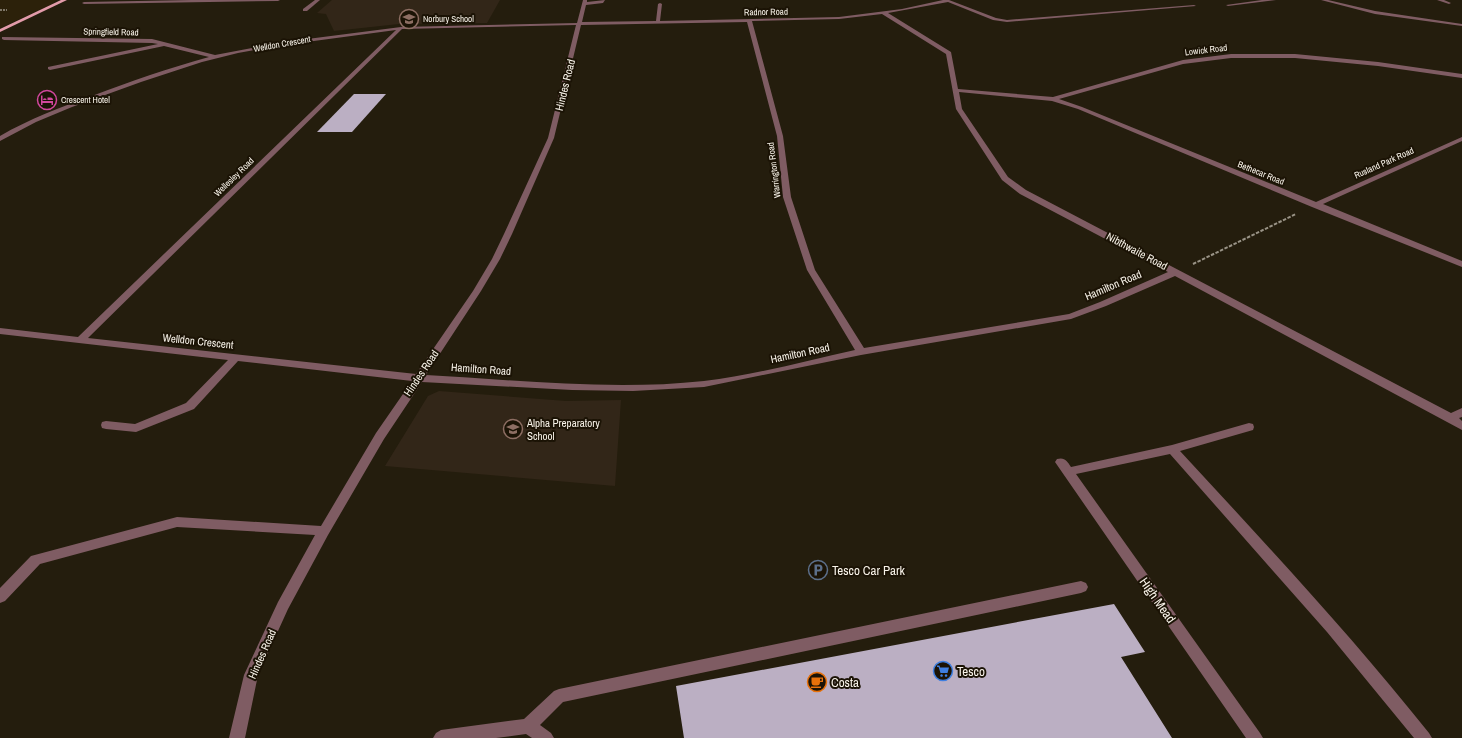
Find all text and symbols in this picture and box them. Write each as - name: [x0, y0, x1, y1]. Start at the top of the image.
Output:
- street label: Radnor Road: [744, 6, 788, 18]
- school or university icon: Norbury School: [398, 8, 420, 30]
- place label: Norbury School: [423, 13, 474, 25]
- street label: Springfield Road: [83, 26, 139, 38]
- street label: Welldon Crescent: [252, 33, 312, 55]
- street label: Lowick Road: [1184, 41, 1228, 59]
- street label: Hindes Road: [552, 58, 578, 112]
- hotel icon: Crescent Hotel: [36, 89, 58, 111]
- place label: Crescent Hotel: [61, 94, 110, 106]
- street label: Warrington Road: [765, 142, 783, 198]
- street label: Rusland Park Road: [1352, 145, 1416, 181]
- street label: Wellesley Road: [211, 155, 257, 199]
- street label: Bethecar Road: [1236, 158, 1286, 188]
- street label: Nibthwaite Road: [1104, 229, 1170, 273]
- street label: Hamilton Road: [1083, 267, 1143, 303]
- street label: Welldon Crescent: [162, 330, 235, 352]
- street label: Hamilton Road: [769, 340, 831, 366]
- street label: Hindes Road: [400, 347, 442, 399]
- street label: Hamilton Road: [450, 360, 512, 378]
- place label: Alpha Preparatory School: [526, 416, 600, 443]
- school or university icon: Alpha Preparatory School: [502, 418, 524, 440]
- parking icon: Tesco Car Park: [807, 559, 829, 581]
- place label: Tesco Car Park: [832, 562, 906, 579]
- street label: High Mead: [1136, 574, 1180, 627]
- street label: Hindes Road: [245, 627, 279, 681]
- supermarket icon: Tesco: [932, 660, 954, 682]
- place label: Tesco: [957, 663, 985, 680]
- cafe icon: Costa: [806, 671, 828, 693]
- place label: Costa: [831, 674, 859, 691]

